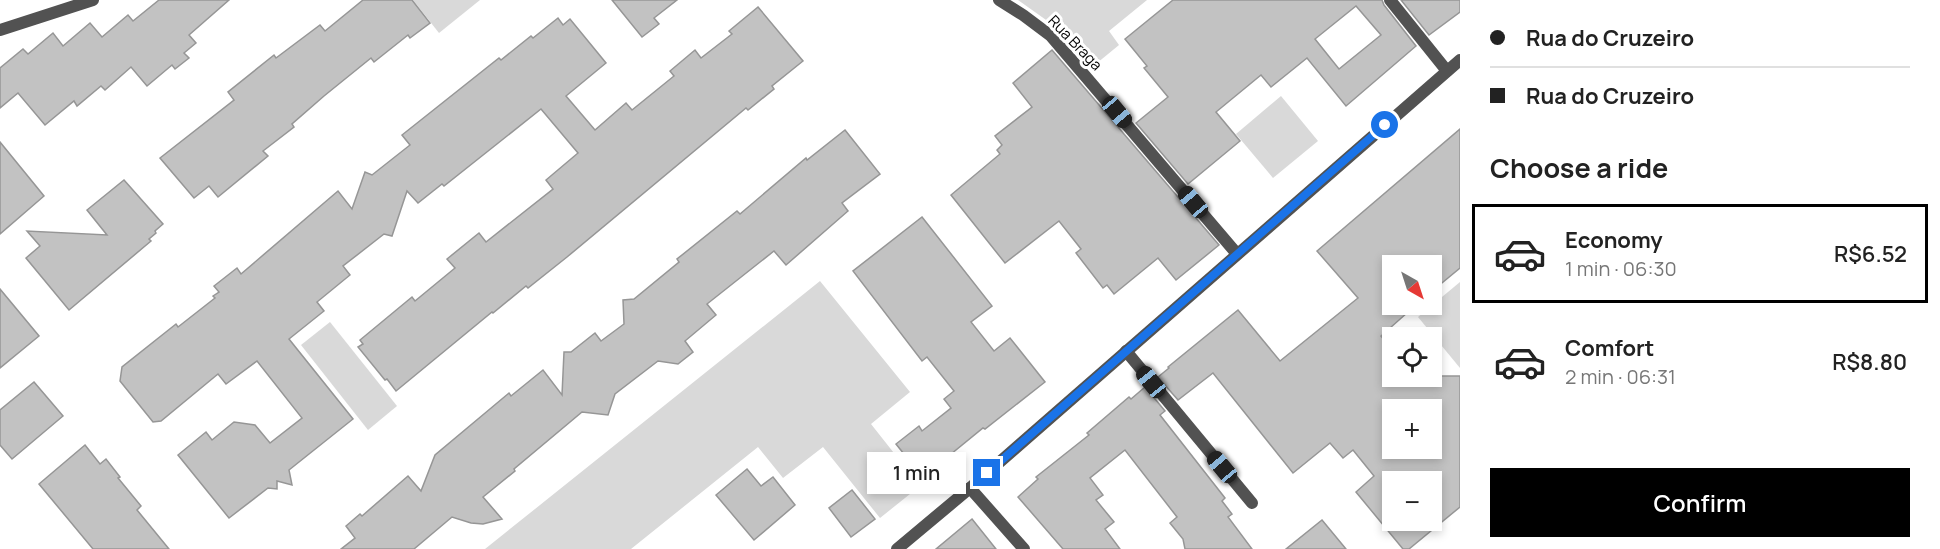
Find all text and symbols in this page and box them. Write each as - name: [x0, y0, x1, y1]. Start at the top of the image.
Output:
- street label: Rua Braga: [1044, 10, 1107, 75]
- text: Rua do Cruzeiro: [1526, 23, 1694, 53]
- text: Rua do Cruzeiro: [1526, 81, 1694, 111]
- car: [1099, 92, 1135, 132]
- route start: [1371, 111, 1398, 138]
- text: Choose a ride: [1490, 149, 1668, 186]
- car: [1175, 182, 1211, 222]
- text: Economy: [1565, 225, 1663, 255]
- icon: car: [1493, 227, 1547, 281]
- text: R$6.52: [1834, 239, 1907, 269]
- north arrow: [1382, 255, 1442, 315]
- map controls: [1382, 255, 1442, 531]
- text: 1 min · 06:30: [1565, 255, 1677, 282]
- button: locate: [1382, 327, 1442, 387]
- text: Comfort: [1565, 333, 1654, 363]
- icon: car: [1493, 335, 1547, 389]
- text: R$8.80: [1832, 347, 1907, 377]
- car: [1133, 362, 1169, 402]
- text: 2 min · 06:31: [1565, 363, 1676, 390]
- button: +: [1382, 399, 1442, 459]
- car: [1204, 447, 1240, 487]
- callout: 1 min: [867, 452, 966, 494]
- text: 1 min: [893, 459, 940, 486]
- route end: [973, 459, 1000, 486]
- button: Confirm: [1490, 468, 1910, 537]
- button: −: [1382, 471, 1442, 531]

